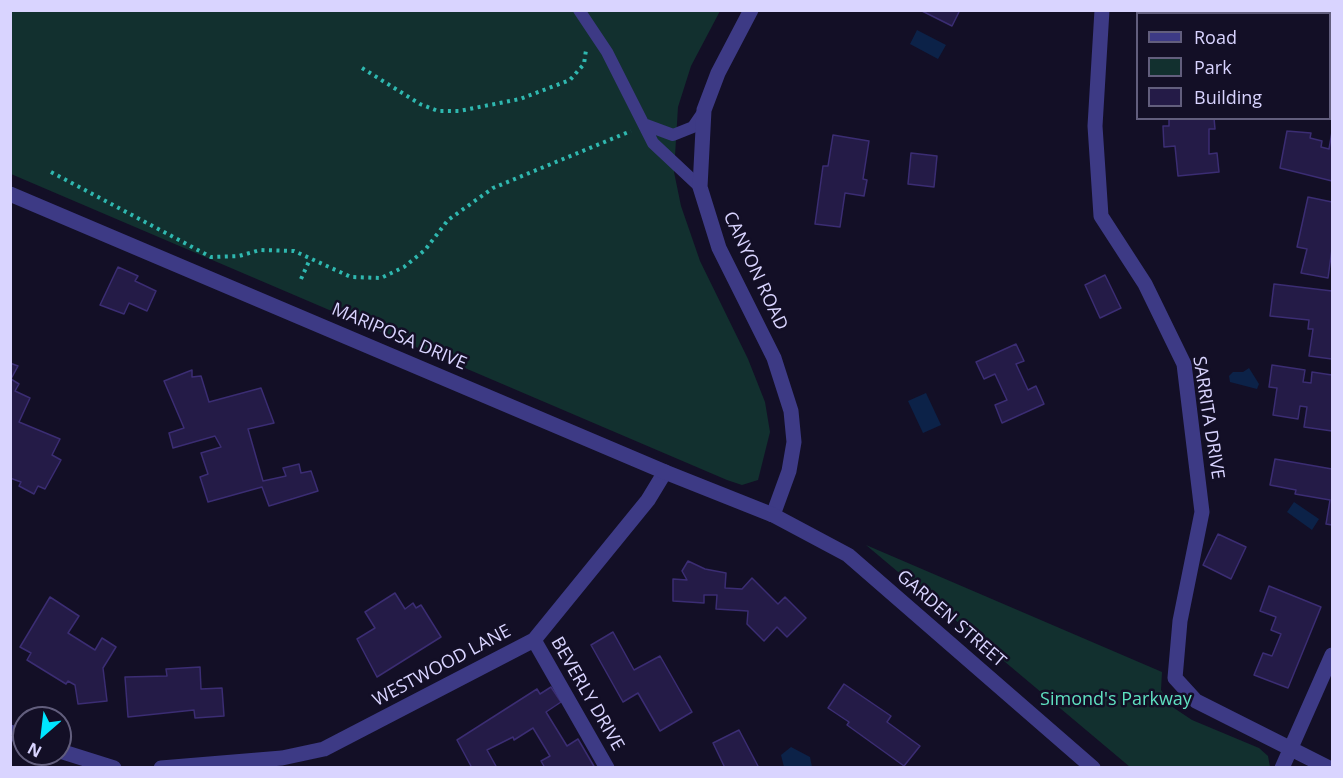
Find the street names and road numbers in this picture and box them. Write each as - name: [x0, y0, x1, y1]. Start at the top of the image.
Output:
- street label: CANYON ROAD: [718, 208, 792, 334]
- street label: MARIPOSA DRIVE: [328, 299, 470, 375]
- street label: SARRITA DRIVE: [1188, 355, 1228, 481]
- street label: GARDEN STREET: [892, 566, 1010, 672]
- street label: WESTWOOD LANE: [369, 621, 515, 711]
- street label: BEVERLY DRIVE: [546, 633, 628, 755]

